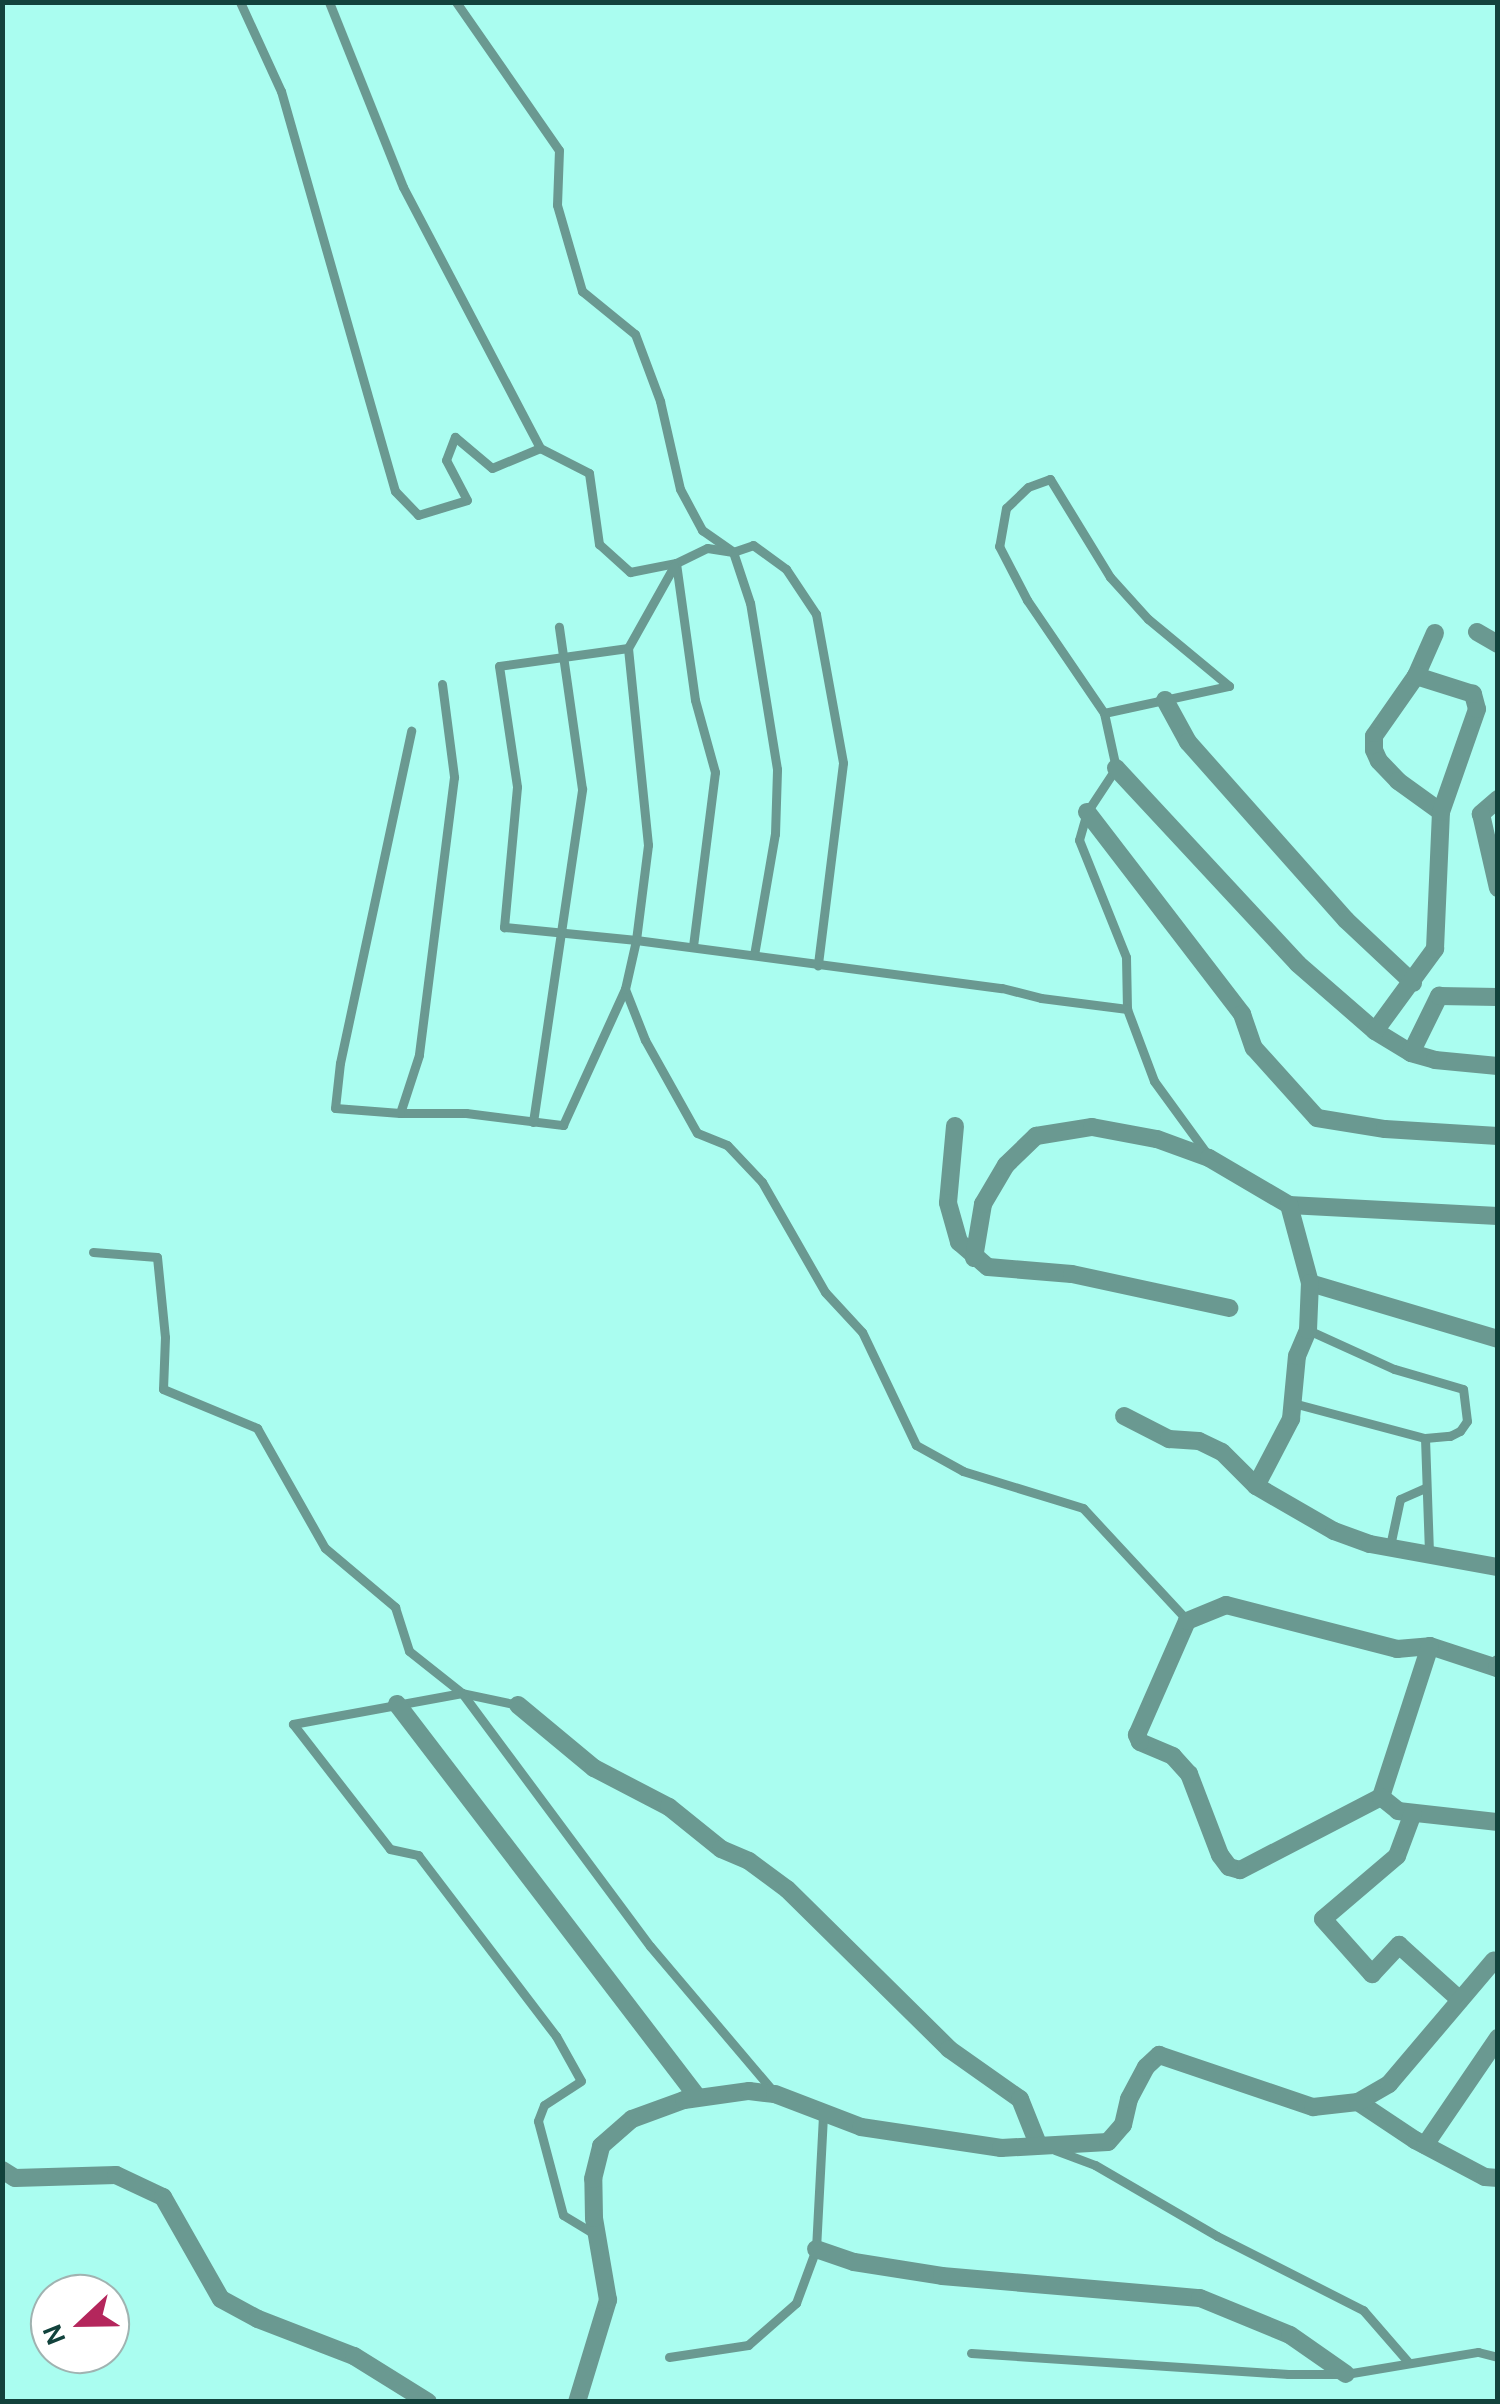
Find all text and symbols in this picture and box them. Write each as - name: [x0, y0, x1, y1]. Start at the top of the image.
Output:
- north arrow: [30, 2274, 130, 2374]
- text: N: [35, 2319, 73, 2350]

